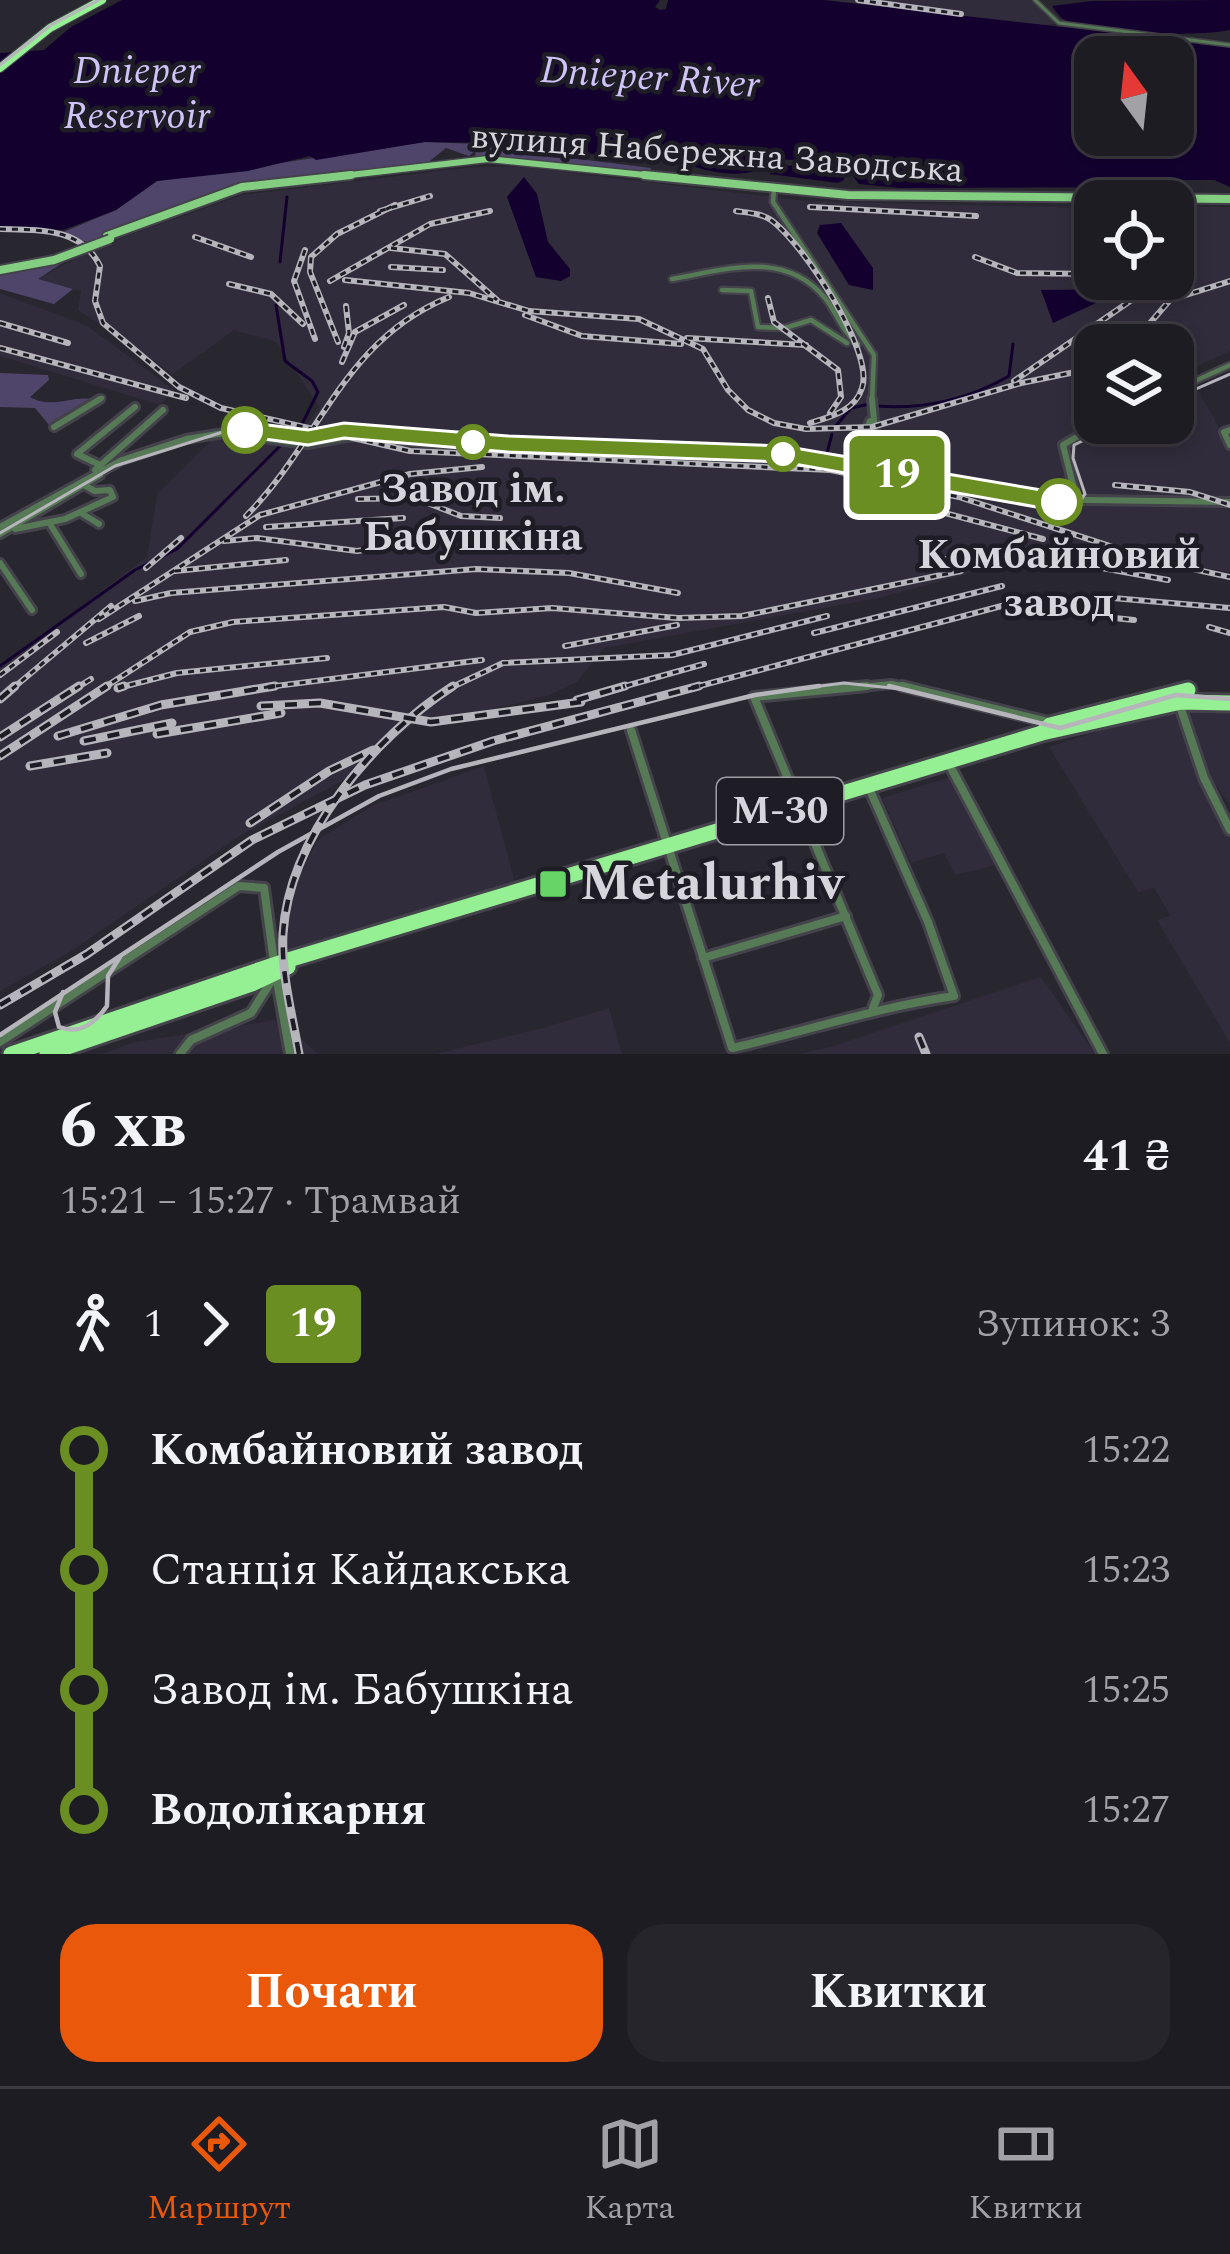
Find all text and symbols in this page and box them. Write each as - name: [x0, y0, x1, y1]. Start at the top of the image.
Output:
- north arrow: [1074, 36, 1194, 156]
- map controls: [1074, 36, 1194, 444]
- water label: Dnieper River: [538, 41, 762, 115]
- water label: Dnieper Reservoir: [64, 42, 211, 146]
- street label: вулиця Набережна Заводська: [469, 109, 965, 199]
- button: locate: [1074, 180, 1194, 300]
- button: layers: [1074, 324, 1194, 444]
- unlabelled marker: [223, 408, 267, 452]
- marker: Завод ім. Бабушкіна: [457, 426, 489, 458]
- line badge: 19: [843, 436, 951, 514]
- unlabelled marker: [767, 438, 799, 470]
- text: 19: [873, 443, 921, 506]
- place label: Завод ім. Бабушкіна: [363, 458, 583, 569]
- marker: Комбайновий завод: [1037, 480, 1081, 524]
- place label: Комбайновий завод: [917, 524, 1201, 635]
- road number: М-30: [717, 778, 843, 844]
- place label: Metalurhiv: [580, 845, 846, 923]
- marker: Metalurhiv: [537, 868, 569, 900]
- text: 6 хв: [60, 1076, 186, 1177]
- text: 41 ₴: [1083, 1122, 1170, 1191]
- text: 15:21 – 15:27 · Трамвай: [60, 1172, 461, 1231]
- icon: walk: [60, 1291, 126, 1357]
- icon: forward: [182, 1291, 248, 1357]
- text: 19: [290, 1292, 337, 1355]
- text: 1: [144, 1295, 164, 1354]
- text: Зупинок: 3: [975, 1295, 1170, 1354]
- text: Комбайновий завод: [150, 1416, 583, 1485]
- text: 15:22: [1082, 1421, 1170, 1480]
- text: Станція Кайдакська: [150, 1536, 570, 1605]
- text: 15:23: [1082, 1541, 1170, 1600]
- text: Завод ім. Бабушкіна: [150, 1656, 573, 1725]
- text: 15:25: [1082, 1661, 1170, 1720]
- text: Водолікарня: [150, 1776, 427, 1845]
- text: 15:27: [1082, 1781, 1170, 1840]
- button: Почати: [60, 1924, 603, 2062]
- button: Квитки: [627, 1924, 1170, 2062]
- tab: Маршрут: [147, 2111, 291, 2233]
- tab: Карта: [584, 2111, 675, 2233]
- tab: Квитки: [969, 2111, 1083, 2233]

